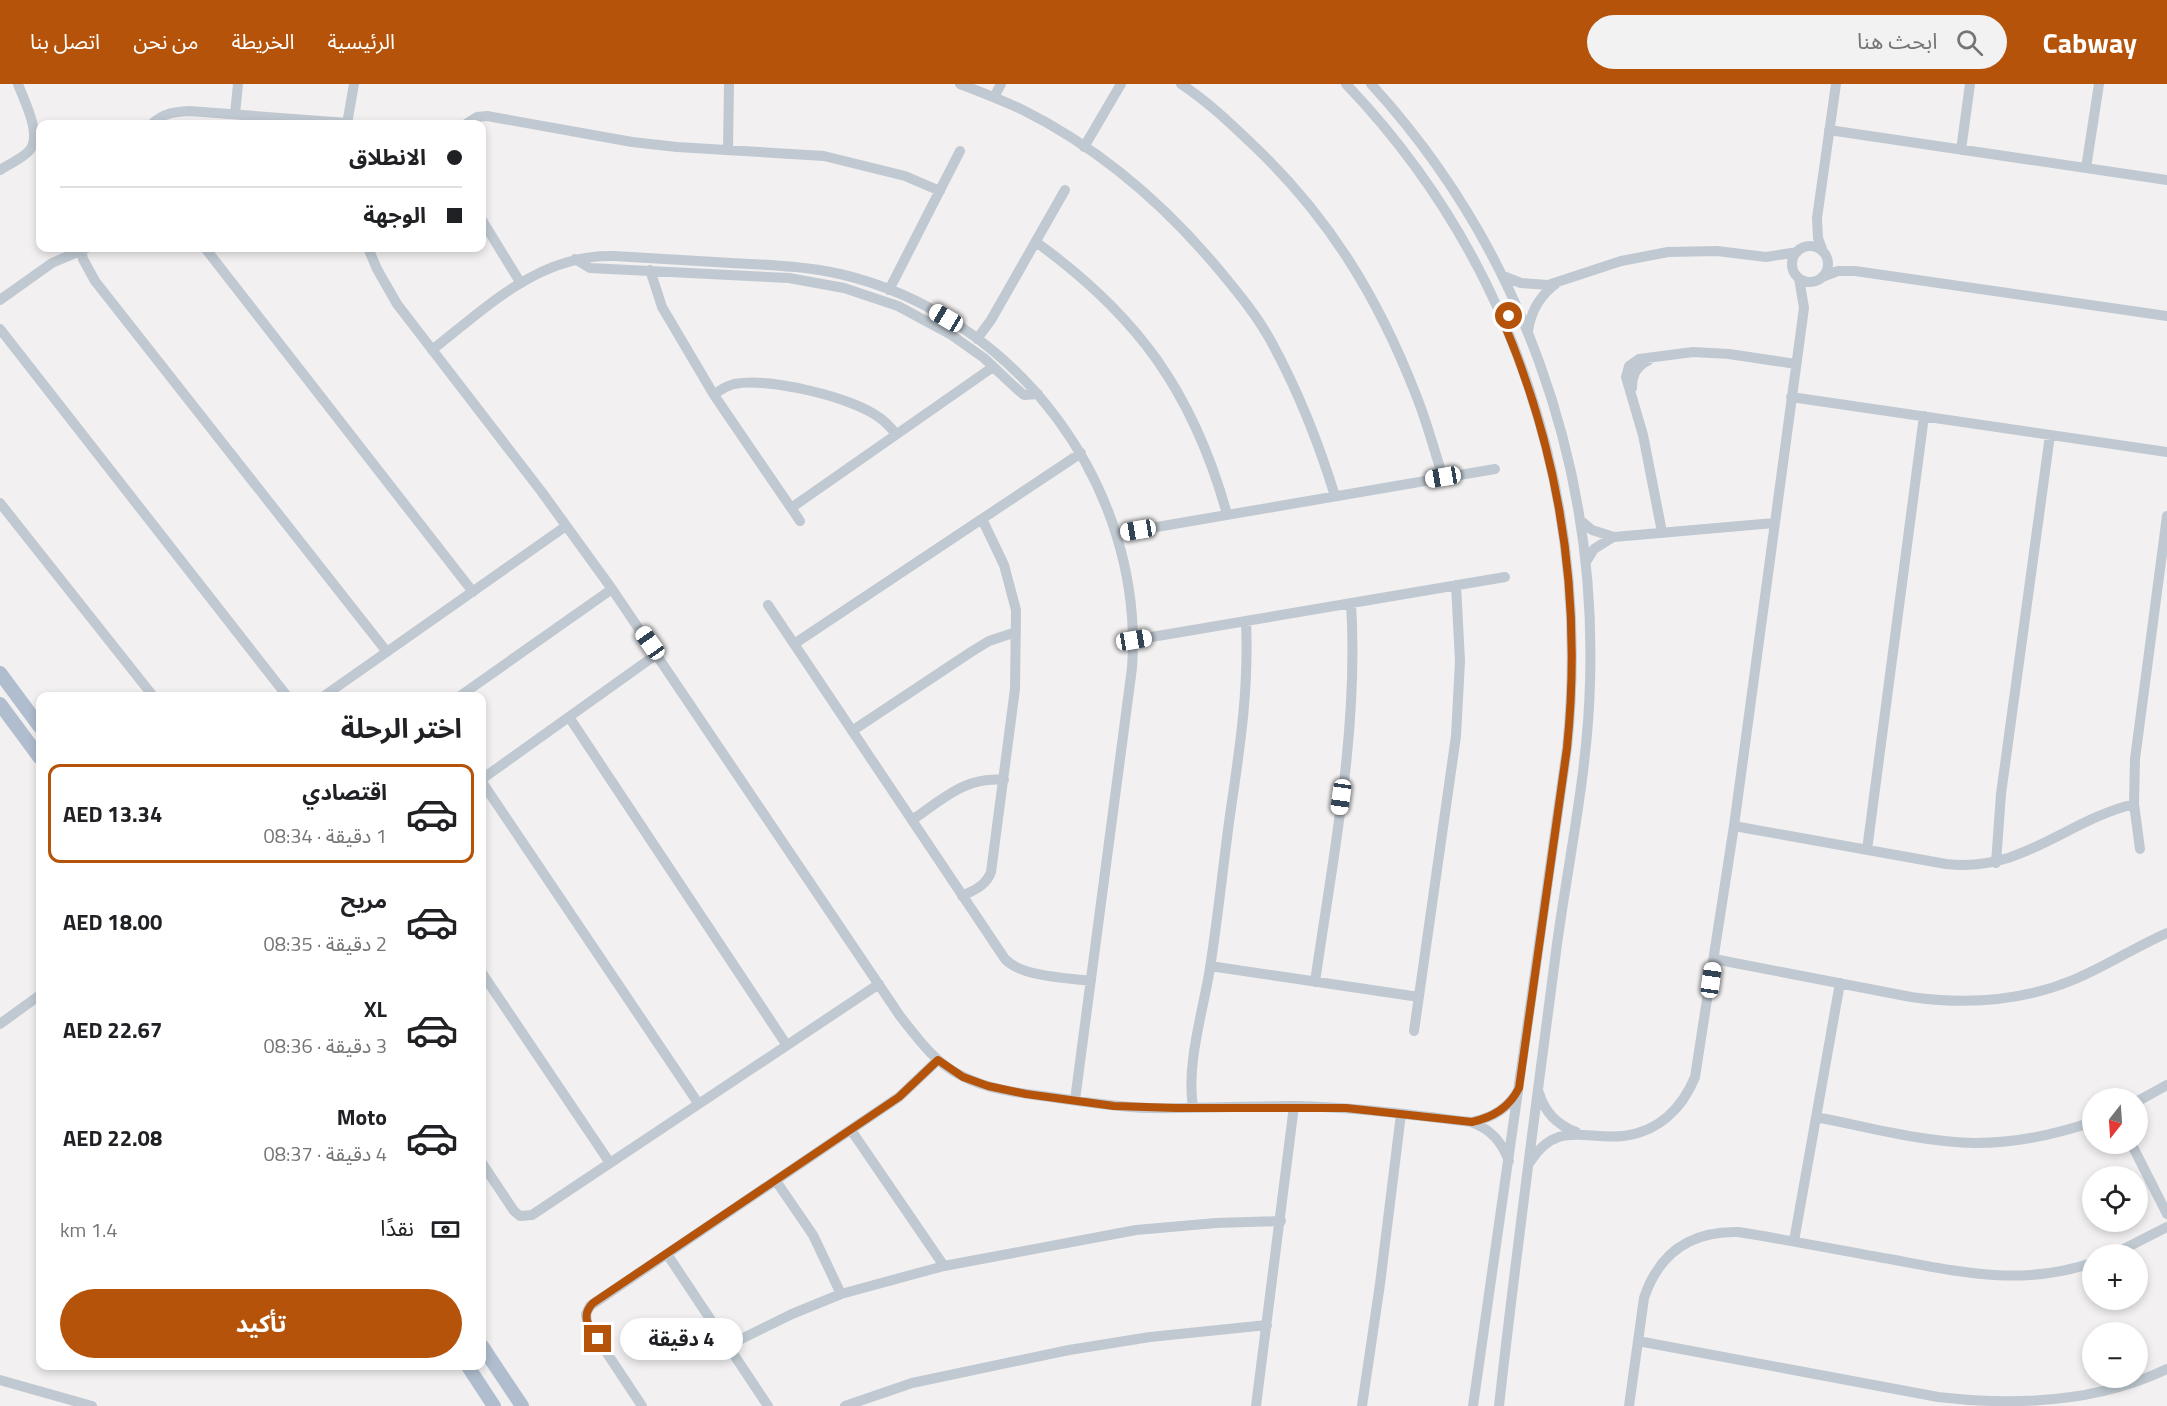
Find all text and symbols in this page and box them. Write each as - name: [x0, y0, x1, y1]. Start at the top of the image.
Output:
- search box: [1587, 15, 2007, 69]
- text: Cabway: [2043, 21, 2137, 64]
- text: ابحث هنا: [1857, 24, 1938, 58]
- text: اتصل بنا: [30, 25, 100, 57]
- text: من نحن: [133, 25, 198, 57]
- text: الخريطة: [231, 25, 294, 57]
- text: الرئيسية: [327, 25, 395, 57]
- icon: search: [1953, 26, 1986, 59]
- text: الانطلاق: [349, 140, 426, 174]
- text: الوجهة: [363, 198, 426, 232]
- car: [926, 301, 966, 335]
- route start: [1495, 302, 1522, 329]
- car: [1424, 465, 1462, 489]
- car: [1119, 518, 1157, 542]
- car: [632, 623, 668, 663]
- car: [1115, 628, 1153, 652]
- text: اختر الرحلة: [341, 707, 462, 748]
- text: اقتصادي: [302, 775, 387, 809]
- car: [1330, 778, 1352, 816]
- icon: car: [405, 787, 459, 841]
- text: AED 13.34: [63, 797, 162, 831]
- text: 1 دقيقة · 08:34: [264, 820, 387, 851]
- text: مريح: [341, 883, 387, 917]
- icon: car: [405, 895, 459, 949]
- text: AED 18.00: [63, 905, 162, 939]
- text: 2 دقيقة · 08:35: [264, 928, 387, 959]
- car: [1700, 961, 1722, 999]
- text: XL: [364, 992, 387, 1026]
- icon: car: [405, 1003, 459, 1057]
- text: AED 22.67: [63, 1013, 162, 1047]
- text: 3 دقيقة · 08:36: [264, 1030, 387, 1061]
- north arrow: [2082, 1088, 2148, 1154]
- map controls: [2082, 1088, 2148, 1388]
- text: Moto: [337, 1100, 387, 1134]
- icon: car: [405, 1111, 459, 1165]
- text: AED 22.08: [63, 1121, 162, 1155]
- text: 4 دقيقة · 08:37: [264, 1138, 387, 1169]
- button: locate: [2082, 1166, 2148, 1232]
- text: نقدًا: [380, 1211, 414, 1245]
- icon: cash: [429, 1213, 462, 1246]
- text: 1.4 km: [60, 1214, 117, 1245]
- button: +: [2082, 1244, 2148, 1310]
- button: تأكيد: [60, 1289, 462, 1358]
- callout: 4 دقيقة: [619, 1318, 742, 1360]
- button: −: [2082, 1322, 2148, 1388]
- text: 4 دقيقة: [649, 1323, 714, 1354]
- route end: [584, 1325, 611, 1352]

